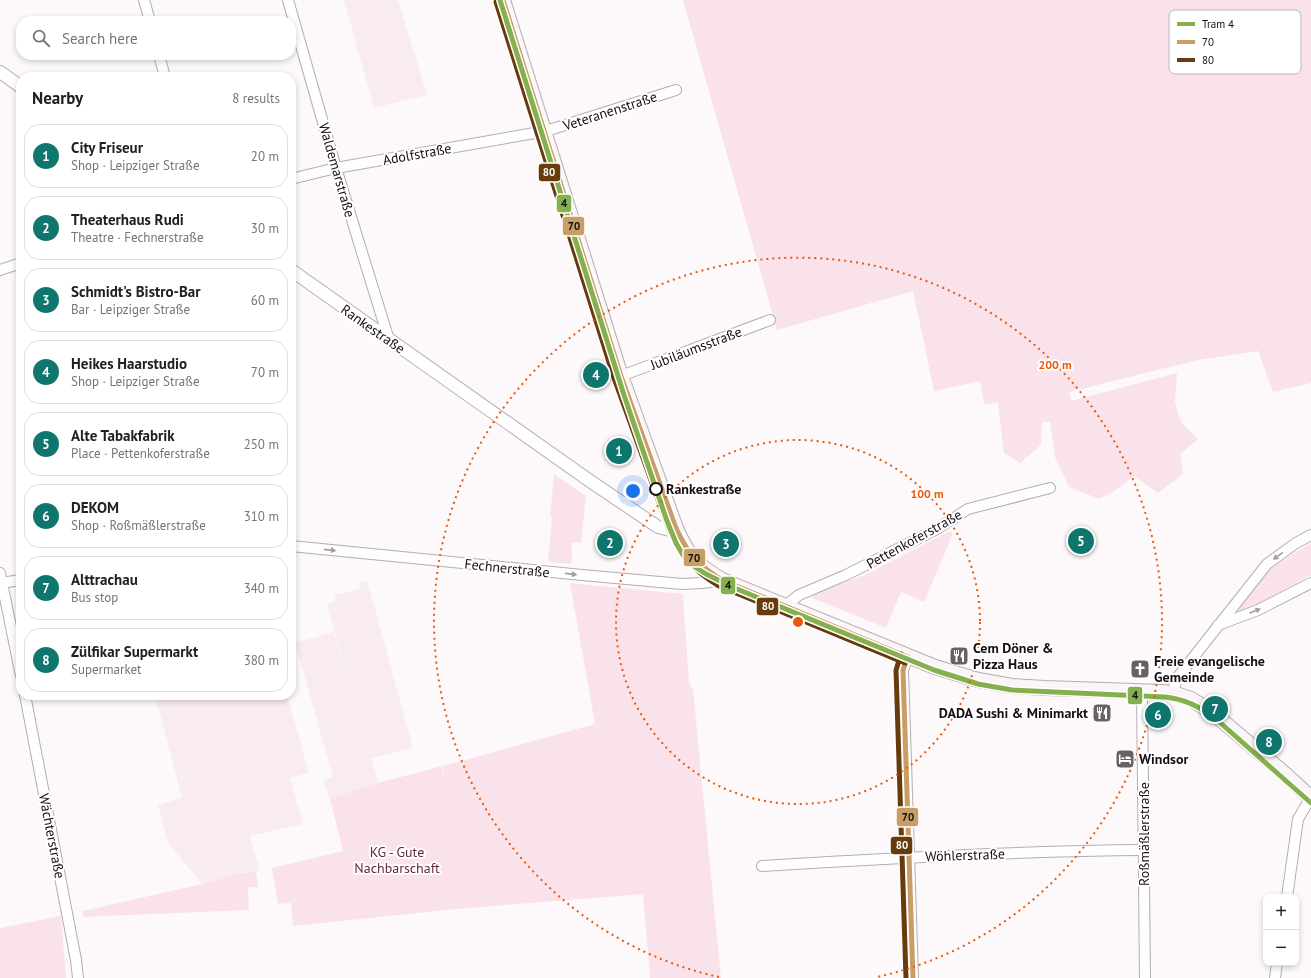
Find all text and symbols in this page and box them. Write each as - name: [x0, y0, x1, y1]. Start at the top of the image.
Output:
- legend: [1169, 10, 1301, 74]
- search box: [16, 16, 296, 60]
- text: Tram 4: [1202, 17, 1234, 31]
- icon: search: [30, 27, 52, 49]
- text: Search here: [62, 29, 138, 48]
- text: 70: [1202, 35, 1214, 49]
- text: 80: [1202, 53, 1214, 67]
- text: Nearby: [32, 87, 83, 109]
- street label: Veteranenstraße: [560, 87, 659, 135]
- text: 8 results: [232, 90, 280, 107]
- street label: Waldemarstraße: [315, 121, 359, 219]
- text: City Friseur: [71, 138, 143, 157]
- street label: Adolfstraße: [381, 139, 453, 169]
- text: 1: [42, 148, 50, 165]
- text: 20 m: [251, 148, 279, 165]
- text: Shop · Leipziger Straße: [71, 157, 200, 174]
- line badge: 80: [538, 163, 561, 182]
- text: 80: [543, 165, 555, 179]
- line badge: 4: [556, 194, 572, 213]
- text: 4: [561, 196, 568, 210]
- text: Theaterhaus Rudi: [71, 210, 184, 229]
- line badge: 70: [562, 216, 585, 236]
- text: 70: [568, 219, 580, 233]
- text: 2: [42, 220, 50, 237]
- text: 30 m: [251, 220, 279, 237]
- text: Theatre · Fechnerstraße: [71, 229, 204, 246]
- text: Schmidt's Bistro-Bar: [71, 282, 201, 301]
- text: 3: [42, 292, 50, 309]
- text: 60 m: [251, 292, 279, 309]
- street label: Rankestraße: [337, 300, 409, 358]
- text: Bar · Leipziger Straße: [71, 301, 190, 318]
- street label: Jubiläumsstraße: [647, 322, 744, 374]
- text: Heikes Haarstudio: [71, 354, 187, 373]
- text: 200 m: [1038, 357, 1072, 372]
- pin: 4: [583, 360, 609, 390]
- text: 4: [42, 364, 50, 381]
- text: 70 m: [251, 364, 279, 381]
- text: Shop · Leipziger Straße: [71, 373, 200, 390]
- text: Alte Tabakfabrik: [71, 426, 175, 445]
- text: 5: [42, 436, 50, 453]
- text: 250 m: [244, 436, 279, 453]
- pin: 1: [606, 436, 632, 466]
- text: Place · Pettenkoferstraße: [71, 445, 210, 462]
- place label: Rankestraße: [666, 480, 741, 498]
- your location: [623, 481, 643, 501]
- marker: Rankestraße: [649, 482, 663, 496]
- text: 100 m: [910, 486, 944, 501]
- text: DEKOM: [71, 498, 119, 517]
- street label: Pettenkoferstraße: [863, 505, 965, 573]
- text: 6: [42, 508, 50, 525]
- text: 310 m: [244, 508, 279, 525]
- text: Shop · Roßmäßlerstraße: [71, 517, 206, 534]
- pin: 5: [1068, 526, 1094, 556]
- pin: 2: [597, 528, 623, 558]
- pin: 3: [713, 529, 739, 559]
- one-way arrow: [324, 547, 336, 553]
- line badge: 70: [683, 548, 706, 567]
- text: 70: [688, 551, 700, 565]
- one-way arrow: [1273, 552, 1284, 560]
- street label: Fechnerstraße: [464, 555, 550, 581]
- text: Alttrachau: [71, 570, 138, 589]
- one-way arrow: [565, 571, 577, 578]
- line badge: 4: [720, 576, 736, 595]
- text: 4: [725, 578, 732, 592]
- text: 7: [42, 580, 50, 597]
- text: 340 m: [244, 580, 279, 597]
- text: Bus stop: [71, 589, 118, 606]
- line badge: 80: [756, 597, 779, 616]
- text: 80: [762, 599, 774, 613]
- one-way arrow: [1249, 608, 1260, 614]
- centre of rings: [791, 615, 805, 629]
- place label: Cem Döner & Pizza Haus: [973, 639, 1053, 673]
- text: Zülfikar Supermarkt: [71, 642, 198, 661]
- restaurant icon: Cem Döner & Pizza Haus: [948, 645, 970, 667]
- text: 8: [42, 652, 50, 669]
- text: 380 m: [244, 652, 279, 669]
- place label: Freie evangelische Gemeinde: [1154, 652, 1265, 686]
- church icon: Freie evangelische Gemeinde: [1129, 658, 1151, 680]
- text: Supermarket: [71, 661, 141, 678]
- line badge: 4: [1127, 686, 1143, 705]
- text: 4: [1132, 688, 1139, 702]
- pin: 7: [1202, 694, 1228, 724]
- pin: 6: [1145, 700, 1171, 730]
- restaurant icon: DADA Sushi & Minimarkt: [1091, 702, 1113, 724]
- place label: DADA Sushi & Minimarkt: [939, 704, 1088, 722]
- pin: 8: [1256, 727, 1282, 757]
- hotel icon: Windsor: [1114, 748, 1136, 770]
- place label: Windsor: [1139, 750, 1188, 768]
- street label: Roßmäßlerstraße: [1135, 782, 1153, 886]
- street label: Wächterstraße: [35, 792, 69, 880]
- line badge: 70: [896, 807, 919, 827]
- text: 70: [902, 810, 914, 824]
- line badge: 80: [890, 836, 913, 855]
- text: 80: [896, 838, 908, 852]
- park label: KG - Gute Nachbarschaft: [354, 843, 440, 877]
- street label: Wöhlerstraße: [925, 845, 1005, 865]
- map controls: [1263, 894, 1299, 966]
- button: +: [1263, 894, 1299, 930]
- button: −: [1263, 930, 1299, 966]

